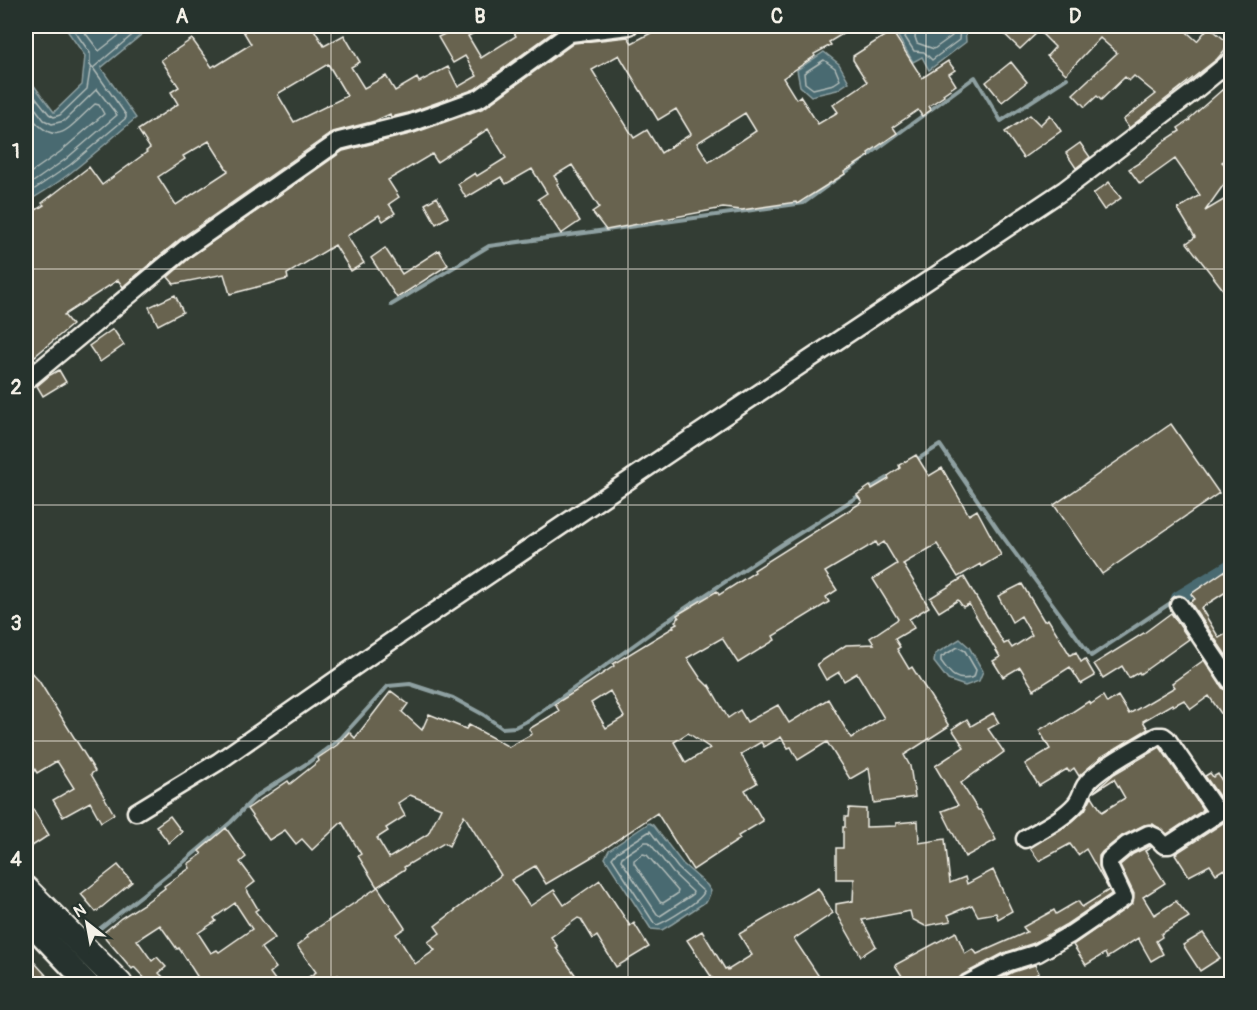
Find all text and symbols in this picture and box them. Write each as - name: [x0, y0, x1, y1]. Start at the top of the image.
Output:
- text: A: [176, 4, 189, 29]
- text: B: [474, 4, 486, 29]
- text: C: [771, 4, 783, 29]
- text: D: [1069, 4, 1082, 29]
- text: 1: [12, 139, 20, 164]
- text: 2: [10, 375, 22, 400]
- text: 3: [10, 611, 22, 636]
- text: 4: [10, 847, 22, 872]
- north arrow: [57, 893, 117, 953]
- text: N: [70, 900, 90, 922]

